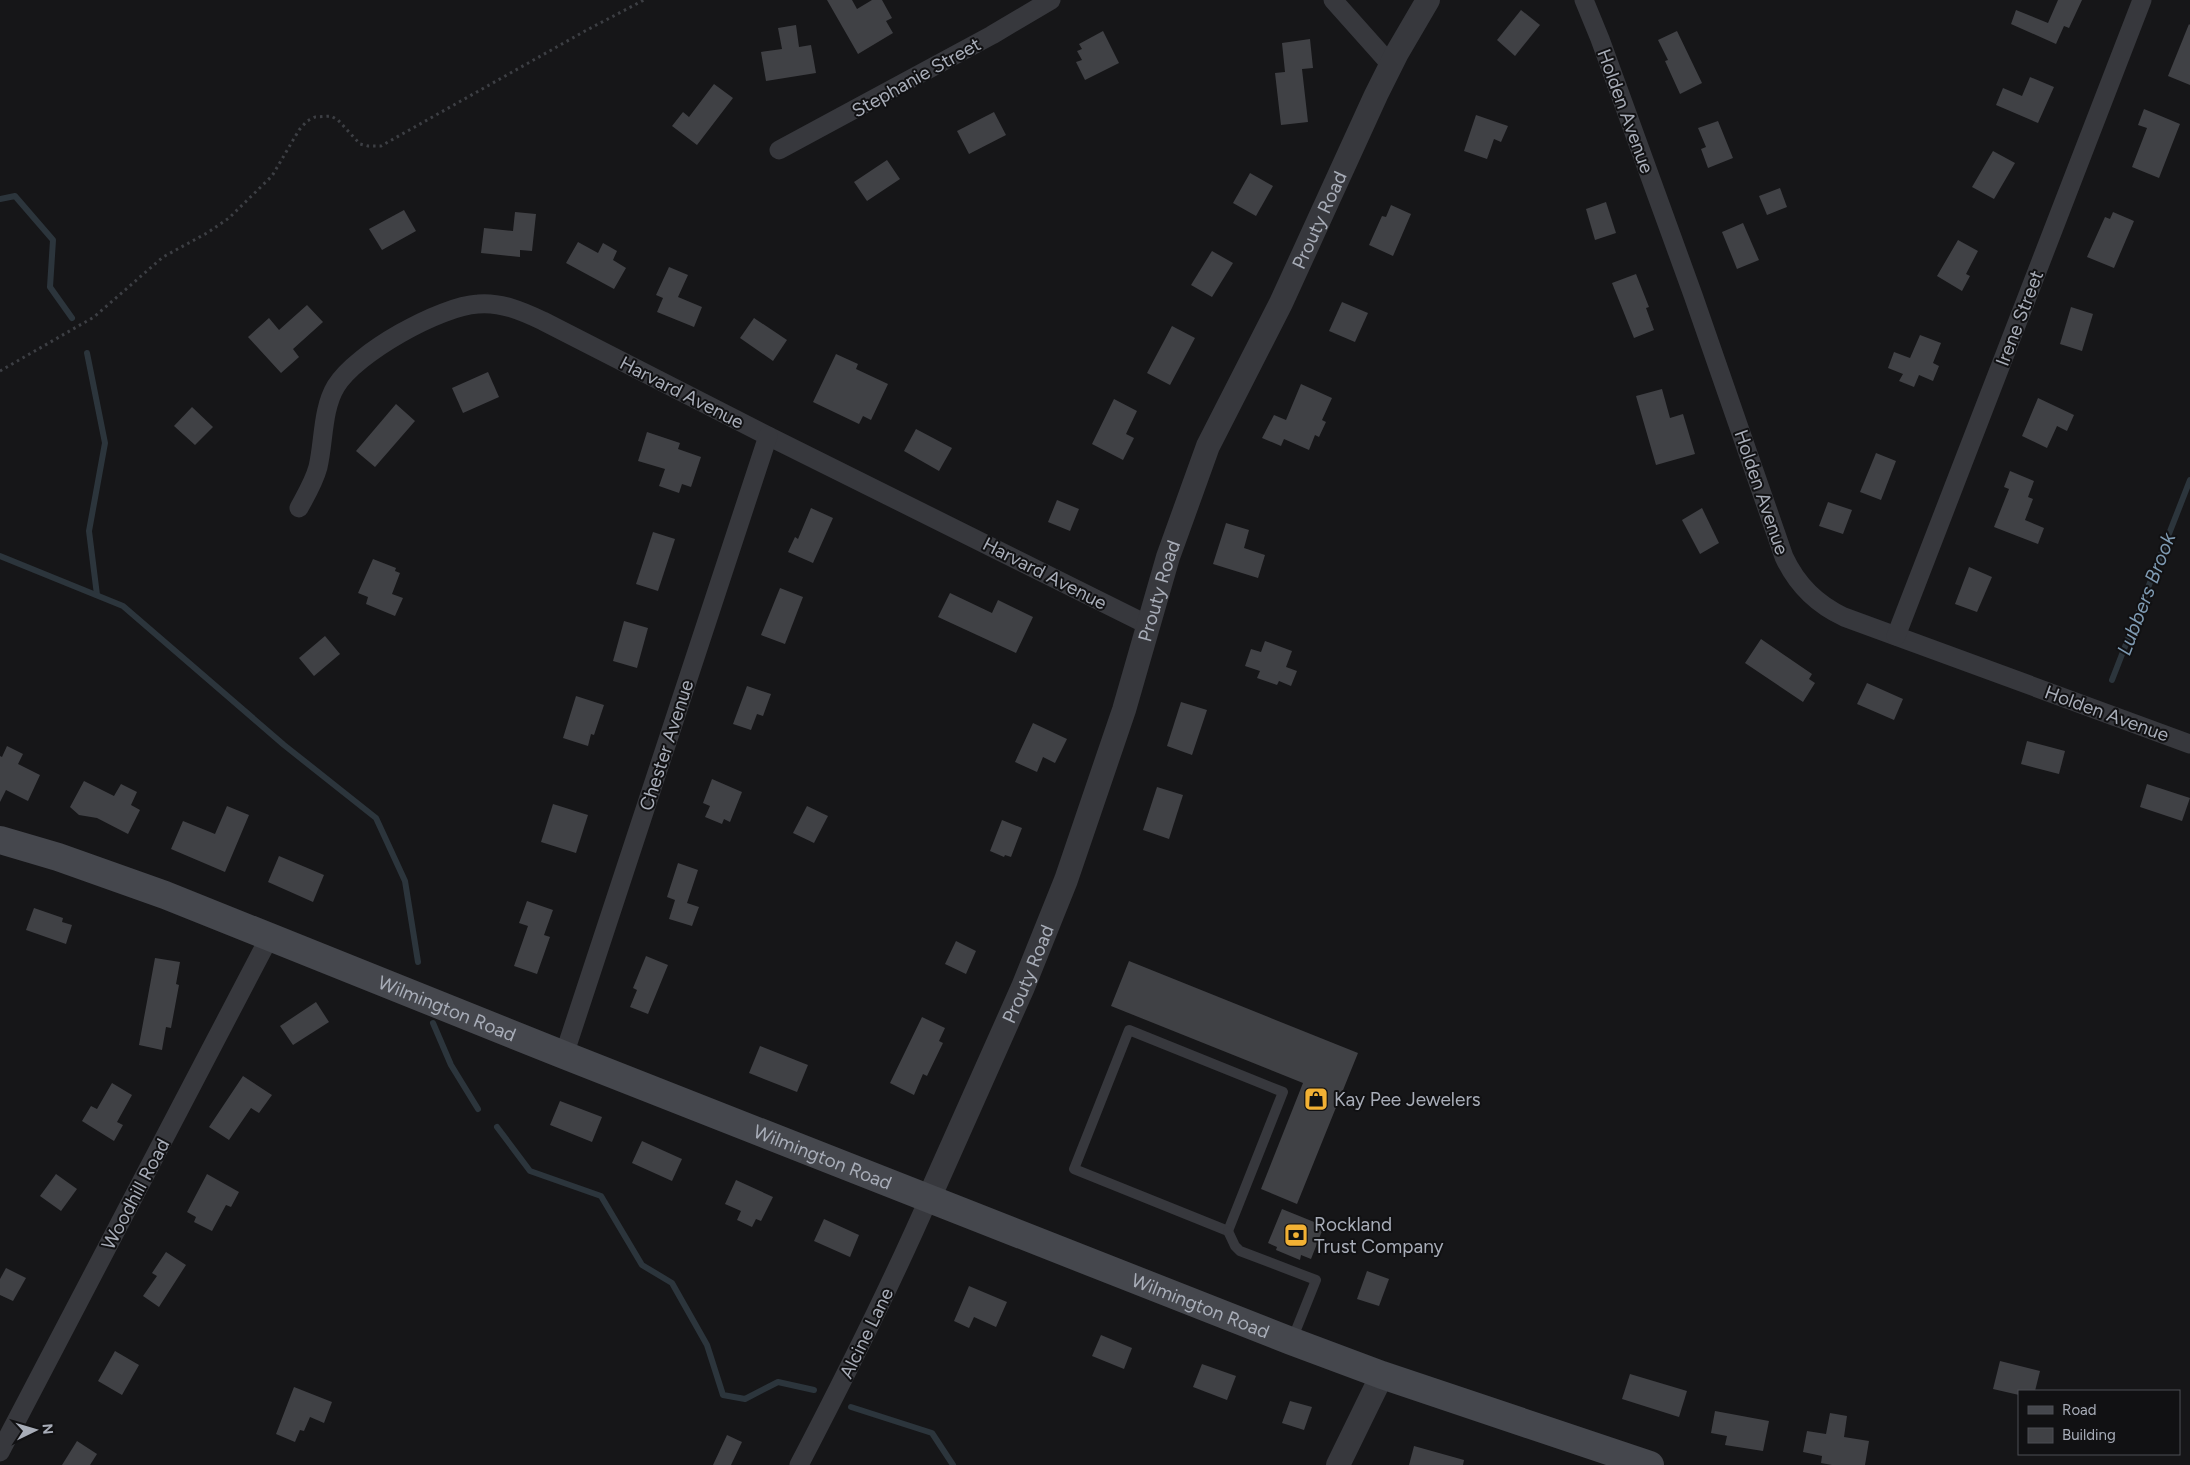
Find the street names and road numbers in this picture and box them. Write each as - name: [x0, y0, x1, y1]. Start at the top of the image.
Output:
- street label: Stephanie Street: [848, 32, 985, 122]
- street label: Holden Avenue: [1592, 46, 1659, 176]
- street label: Prouty Road: [1287, 168, 1352, 273]
- street label: Irene Street: [1991, 267, 2048, 369]
- street label: Harvard Avenue: [616, 351, 748, 434]
- street label: Holden Avenue: [1729, 427, 1794, 558]
- street label: Harvard Avenue: [979, 532, 1111, 615]
- street label: Prouty Road: [1133, 537, 1185, 644]
- street label: Chester Avenue: [634, 677, 698, 814]
- street label: Holden Avenue: [2042, 680, 2172, 747]
- street label: Prouty Road: [997, 921, 1059, 1027]
- street label: Wilmington Road: [375, 971, 519, 1047]
- street label: Wilmington Road: [750, 1120, 895, 1195]
- street label: Woodhill Road: [97, 1135, 174, 1254]
- street label: Wilmington Road: [1128, 1268, 1273, 1343]
- street label: Alcine Lane: [835, 1284, 898, 1382]

